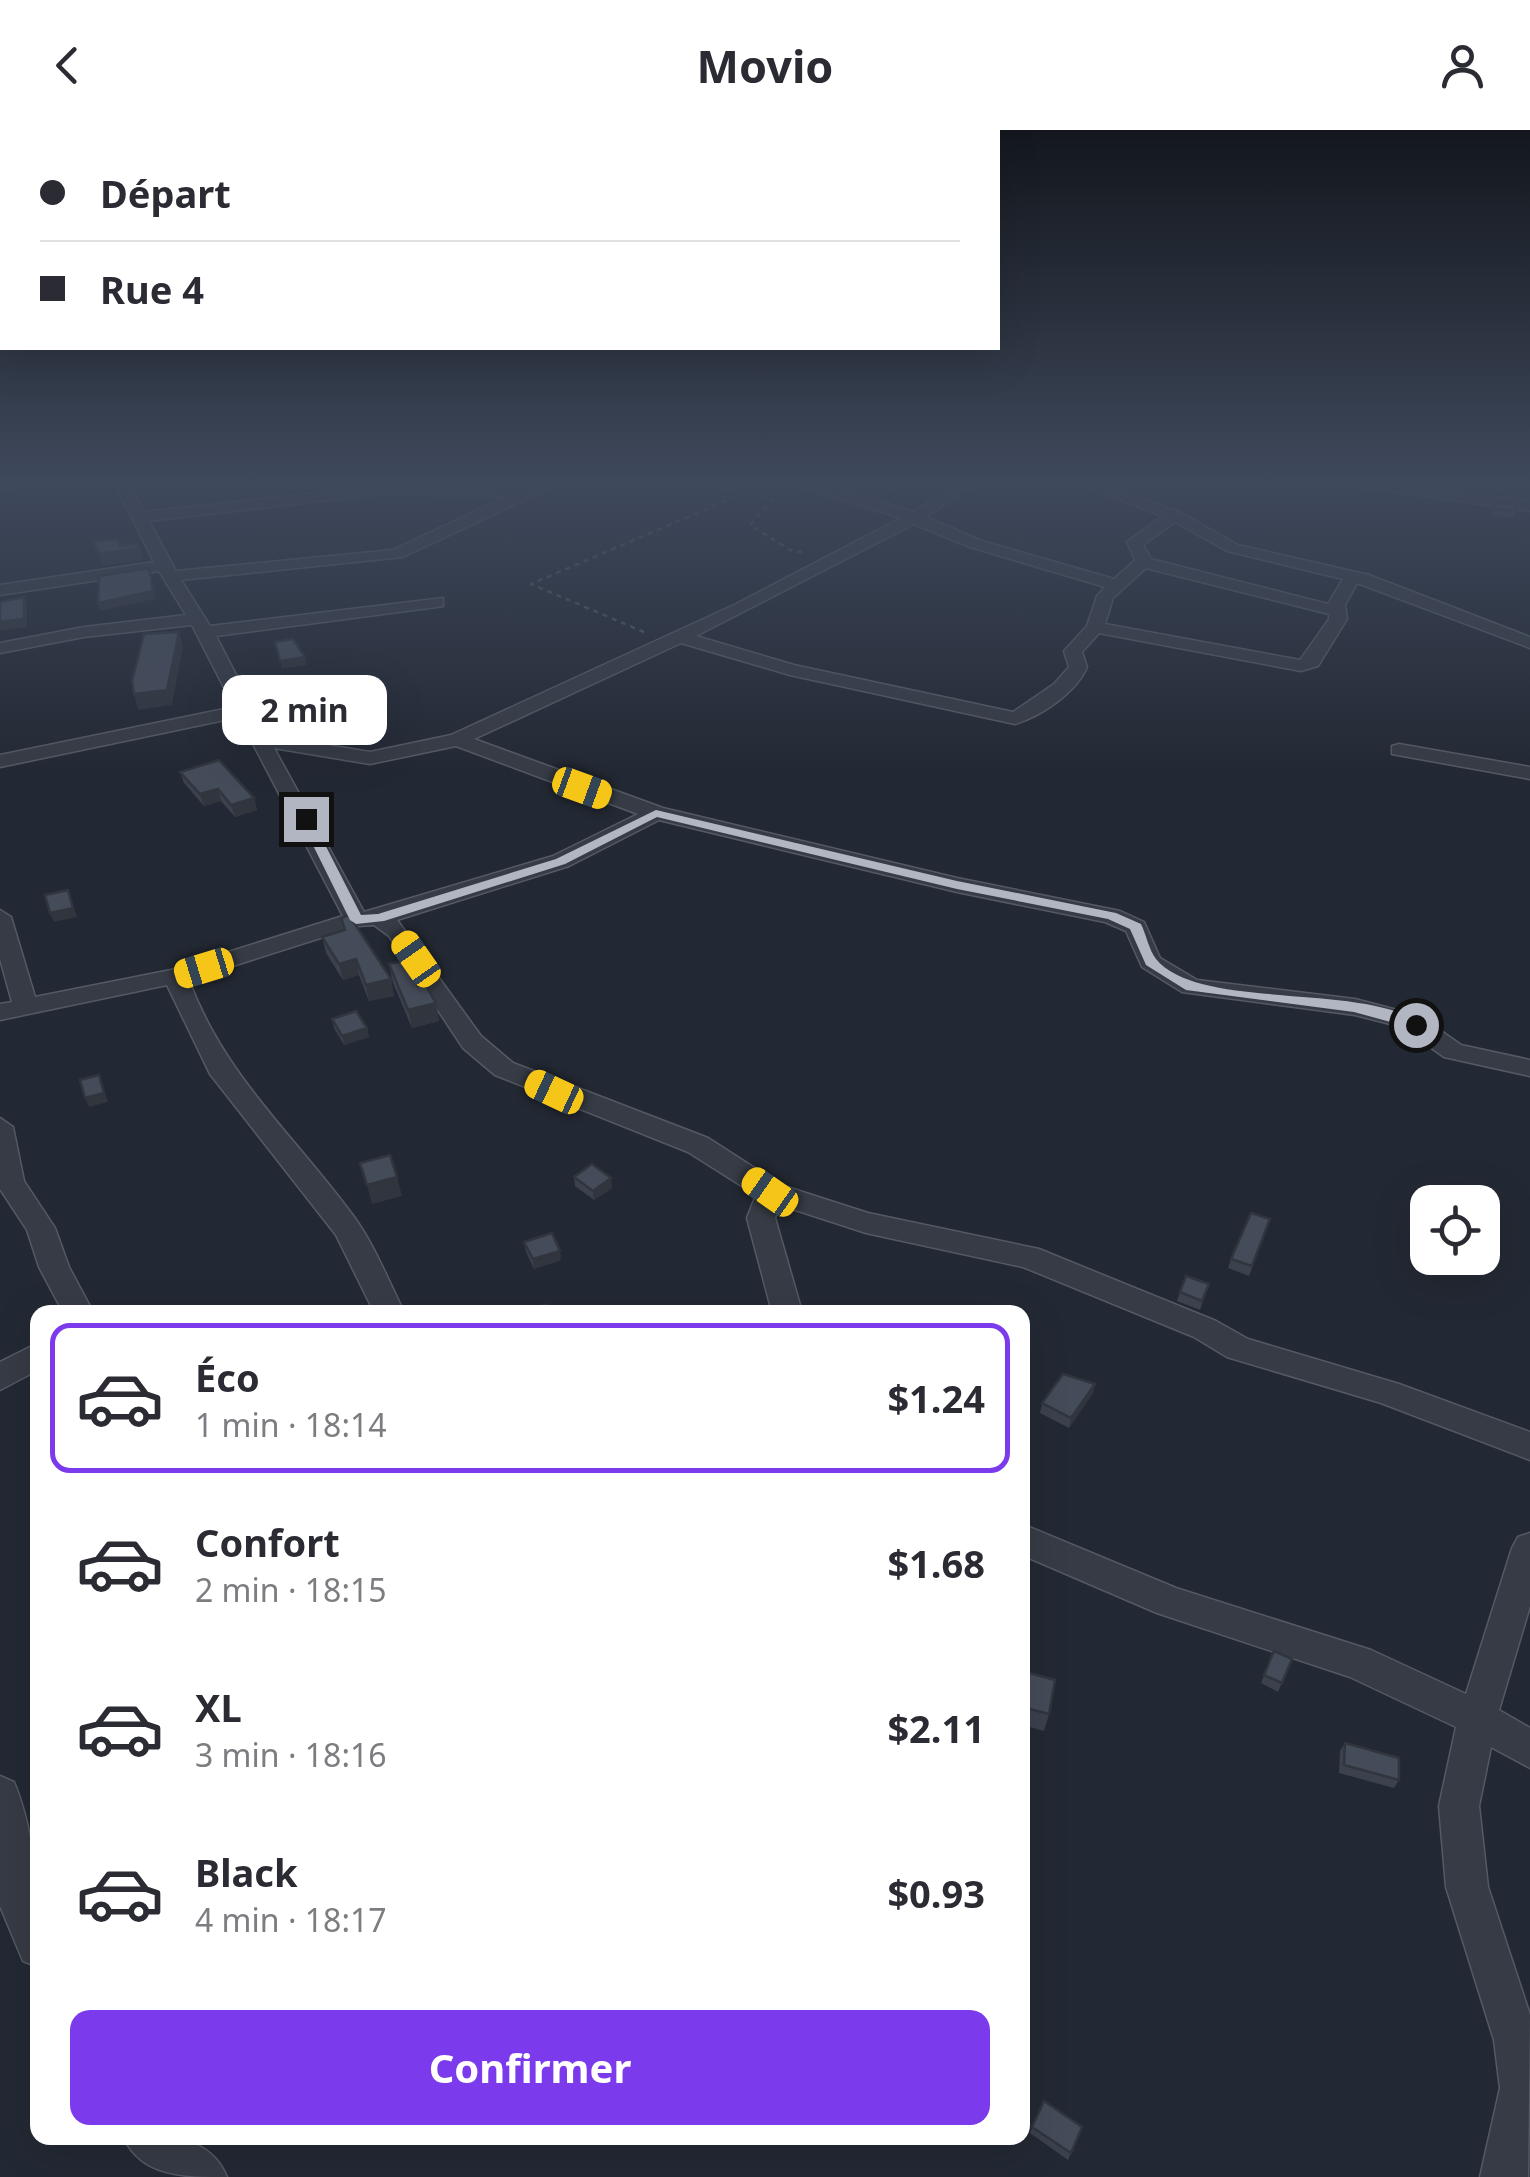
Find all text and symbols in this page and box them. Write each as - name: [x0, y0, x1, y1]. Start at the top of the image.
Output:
- text: Movio: [697, 35, 833, 96]
- icon: back: [40, 38, 95, 93]
- icon: person: [1435, 38, 1490, 93]
- text: Départ: [100, 167, 231, 219]
- text: Rue 4: [100, 263, 204, 315]
- callout: 2 min: [224, 674, 388, 744]
- text: 2 min: [260, 688, 349, 731]
- car: [549, 764, 615, 812]
- route end: [284, 797, 329, 842]
- car: [387, 926, 445, 992]
- car: [171, 945, 237, 991]
- route start: [1394, 1003, 1439, 1048]
- car: [520, 1066, 588, 1118]
- car: [737, 1163, 803, 1221]
- map controls: [1410, 1185, 1500, 1275]
- button: locate: [1410, 1185, 1500, 1275]
- text: Éco: [195, 1351, 260, 1403]
- icon: car: [75, 1353, 165, 1443]
- text: $1.24: [887, 1372, 985, 1424]
- text: 1 min · 18:14: [195, 1403, 387, 1446]
- text: Confort: [195, 1516, 340, 1568]
- icon: car: [75, 1518, 165, 1608]
- text: $1.68: [887, 1537, 985, 1589]
- text: 2 min · 18:15: [195, 1568, 387, 1611]
- text: XL: [195, 1681, 242, 1733]
- icon: car: [75, 1683, 165, 1773]
- text: $2.11: [887, 1702, 985, 1754]
- text: 3 min · 18:16: [195, 1733, 387, 1776]
- text: Black: [195, 1846, 298, 1898]
- icon: car: [75, 1848, 165, 1938]
- text: $0.93: [887, 1867, 985, 1919]
- text: 4 min · 18:17: [195, 1898, 387, 1941]
- button: Confirmer: [70, 2010, 990, 2125]

